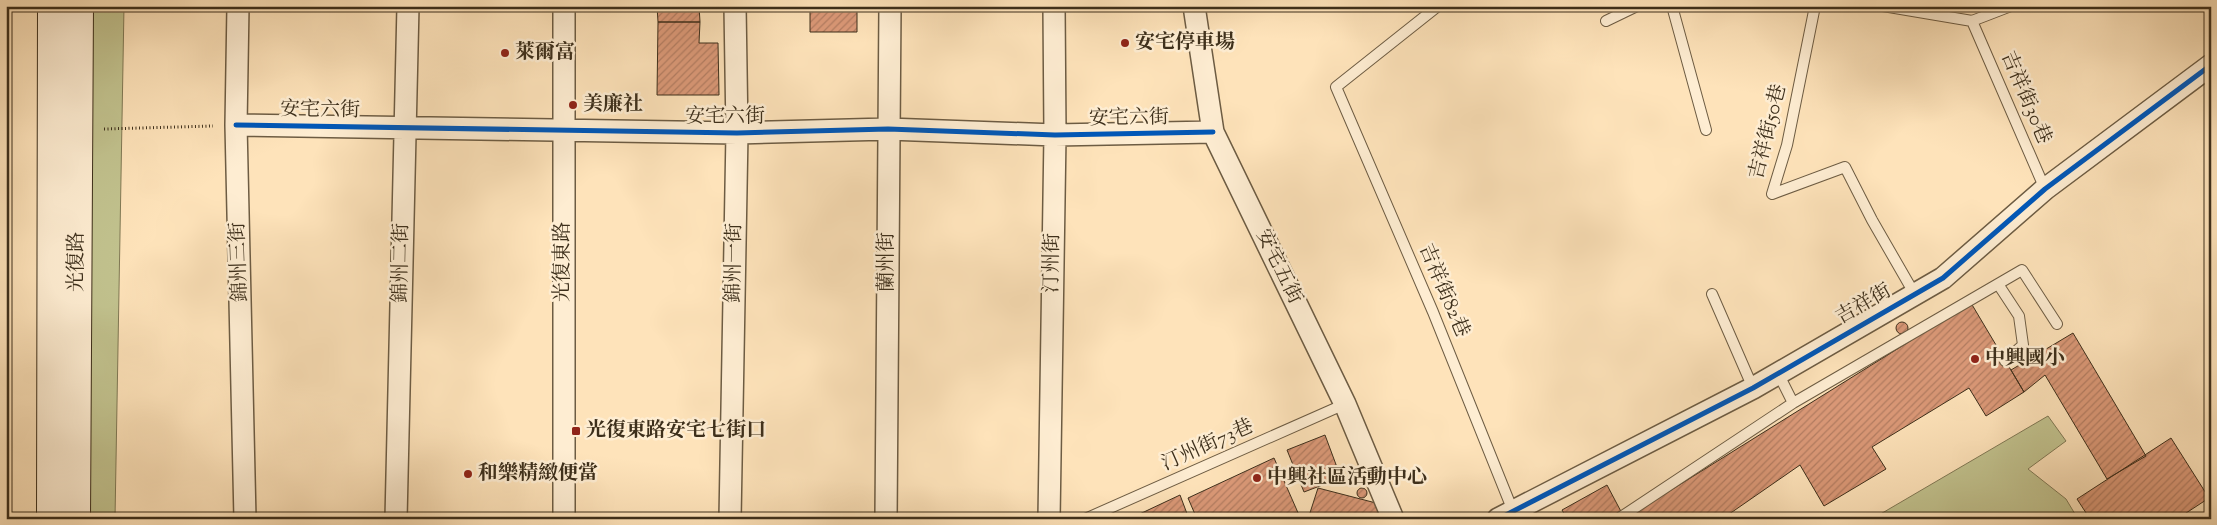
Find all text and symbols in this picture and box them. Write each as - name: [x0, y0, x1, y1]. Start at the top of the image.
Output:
- place label: 安宅停車場: [1135, 29, 1235, 58]
- marker: 安宅停車場: [1119, 37, 1131, 49]
- place label: 萊爾富: [515, 39, 575, 68]
- marker: 萊爾富: [499, 47, 511, 59]
- street label: 吉祥街30巷: [1992, 47, 2058, 149]
- street label: 吉祥街50巷: [1743, 81, 1795, 183]
- place label: 美廉社: [583, 91, 643, 120]
- street label: 安宅六街: [280, 96, 360, 126]
- marker: 美廉社: [567, 99, 579, 111]
- street label: 安宅六街: [685, 103, 765, 132]
- street label: 安宅六街: [1089, 104, 1169, 134]
- street label: 錦州三街: [224, 222, 256, 302]
- street label: 光復東路: [549, 222, 578, 302]
- street label: 錦州二街: [387, 223, 417, 303]
- street label: 錦州一街: [720, 223, 750, 303]
- street label: 安宅五街: [1247, 225, 1309, 309]
- street label: 光復路: [63, 232, 92, 292]
- street label: 蘭州街: [873, 232, 902, 292]
- street label: 汀州街: [1038, 233, 1068, 293]
- street label: 吉祥街82巷: [1410, 240, 1476, 342]
- street label: 吉祥街: [1831, 277, 1897, 333]
- place label: 中興國小: [1985, 345, 2065, 374]
- marker: 中興國小: [1969, 353, 1981, 365]
- street label: 汀州街73巷: [1157, 413, 1259, 479]
- place label: 光復東路安宅七街口: [586, 417, 766, 446]
- marker: 光復東路安宅七街口: [570, 425, 582, 437]
- place label: 和樂精緻便當: [478, 460, 598, 489]
- place label: 中興社區活動中心: [1267, 464, 1427, 493]
- marker: 和樂精緻便當: [462, 468, 474, 480]
- marker: 中興社區活動中心: [1251, 472, 1263, 484]

